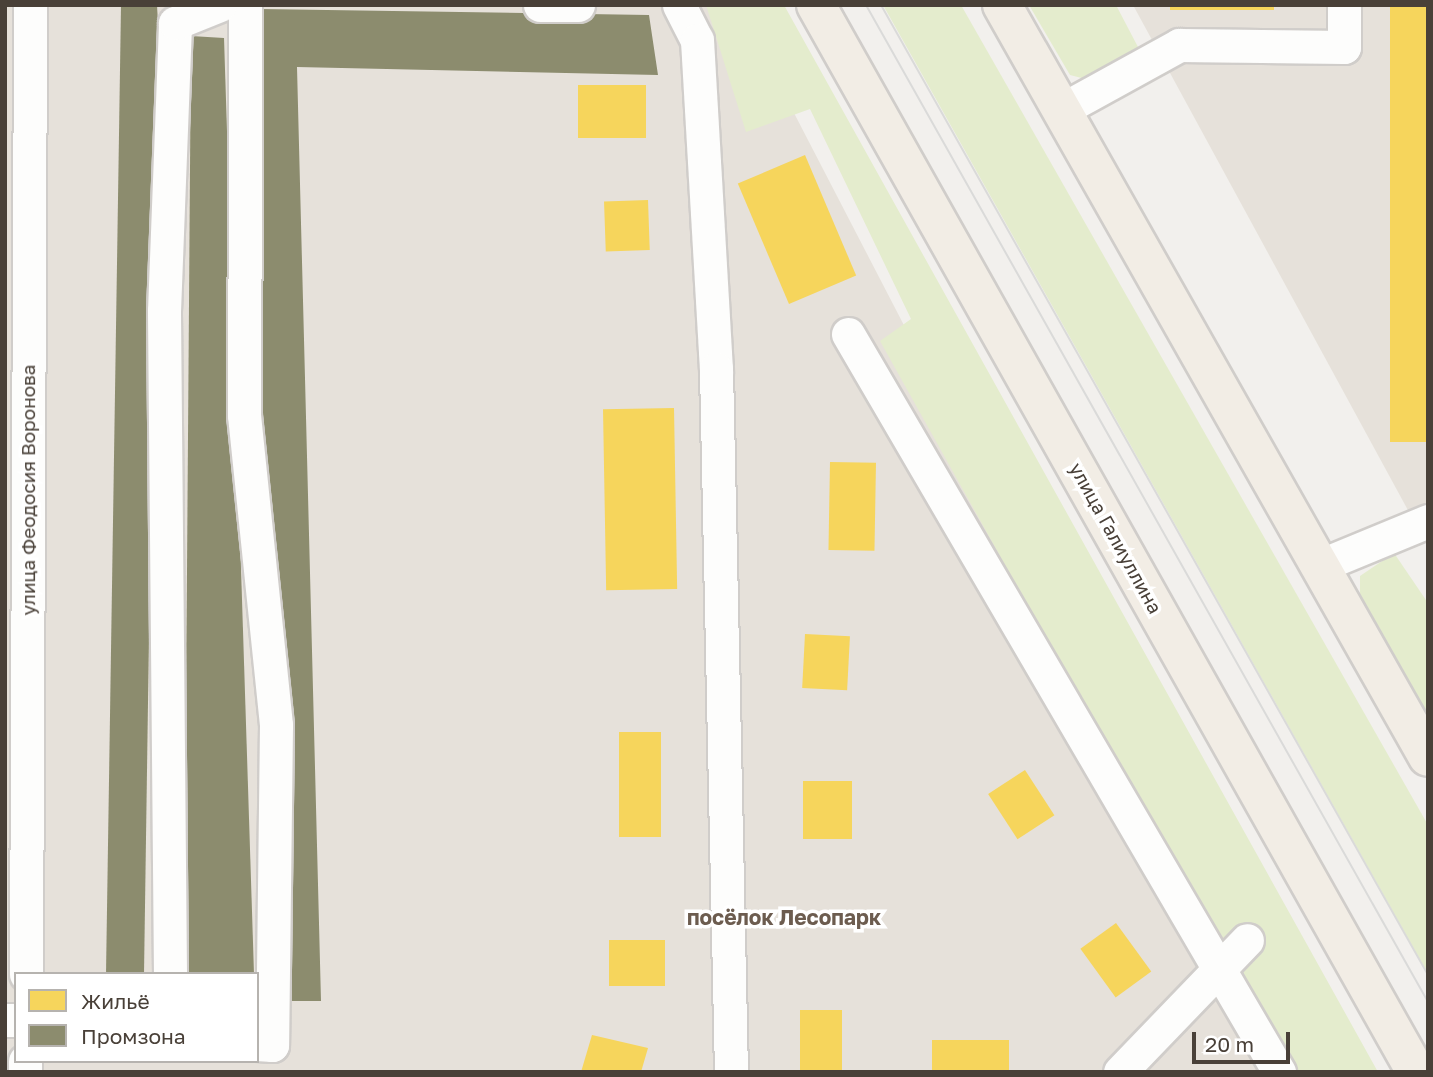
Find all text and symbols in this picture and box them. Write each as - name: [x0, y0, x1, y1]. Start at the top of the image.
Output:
- street label: улица Феодосия Воронова: [17, 364, 39, 616]
- street label: улица Галиуллина: [1065, 459, 1167, 617]
- district label: посёлок Лесопарк: [687, 904, 881, 930]
- legend: [14, 972, 259, 1063]
- text: Жильё: [81, 988, 150, 1014]
- scale bar: [1195, 1018, 1293, 1062]
- text: Промзона: [81, 1023, 186, 1049]
- text: 20 m: [1205, 1031, 1254, 1057]

